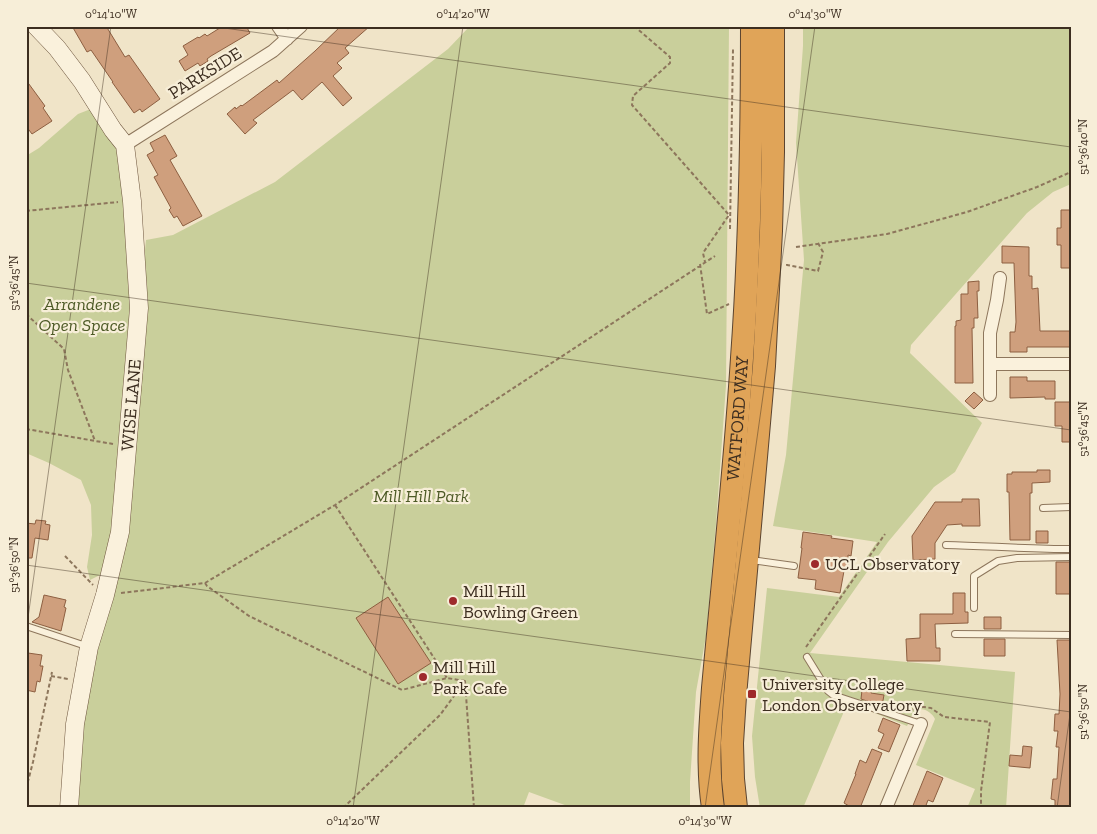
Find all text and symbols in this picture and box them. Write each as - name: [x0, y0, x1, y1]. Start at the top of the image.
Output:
- text: 0°14'10"W: [85, 7, 138, 21]
- text: 0°14'20"W: [436, 7, 491, 21]
- text: 0°14'30"W: [788, 7, 842, 21]
- street label: PARKSIDE: [164, 42, 246, 104]
- text: 51°36'40"N: [1076, 119, 1090, 175]
- text: 51°36'45"N: [7, 255, 21, 311]
- park label: Arrandene Open Space: [39, 293, 126, 336]
- street label: WATFORD WAY: [722, 355, 753, 482]
- street label: WISE LANE: [116, 358, 146, 452]
- text: 51°36'45"N: [1076, 401, 1090, 457]
- park label: Mill Hill Park: [373, 485, 469, 507]
- text: 51°36'50"N: [7, 537, 21, 593]
- place label: UCL Observatory: [825, 553, 961, 575]
- marker: UCL Observatory: [809, 558, 821, 570]
- place label: Mill Hill Bowling Green: [463, 580, 579, 623]
- marker: Mill Hill Bowling Green: [447, 595, 459, 607]
- place label: Mill Hill Park Cafe: [433, 656, 507, 699]
- marker: Mill Hill Park Cafe: [417, 671, 429, 683]
- place label: University College London Observatory: [762, 673, 923, 716]
- text: 51°36'50"N: [1076, 684, 1090, 740]
- marker: University College London Observatory: [746, 688, 758, 700]
- text: 0°14'20"W: [326, 814, 381, 828]
- text: 0°14'30"W: [678, 814, 732, 828]

